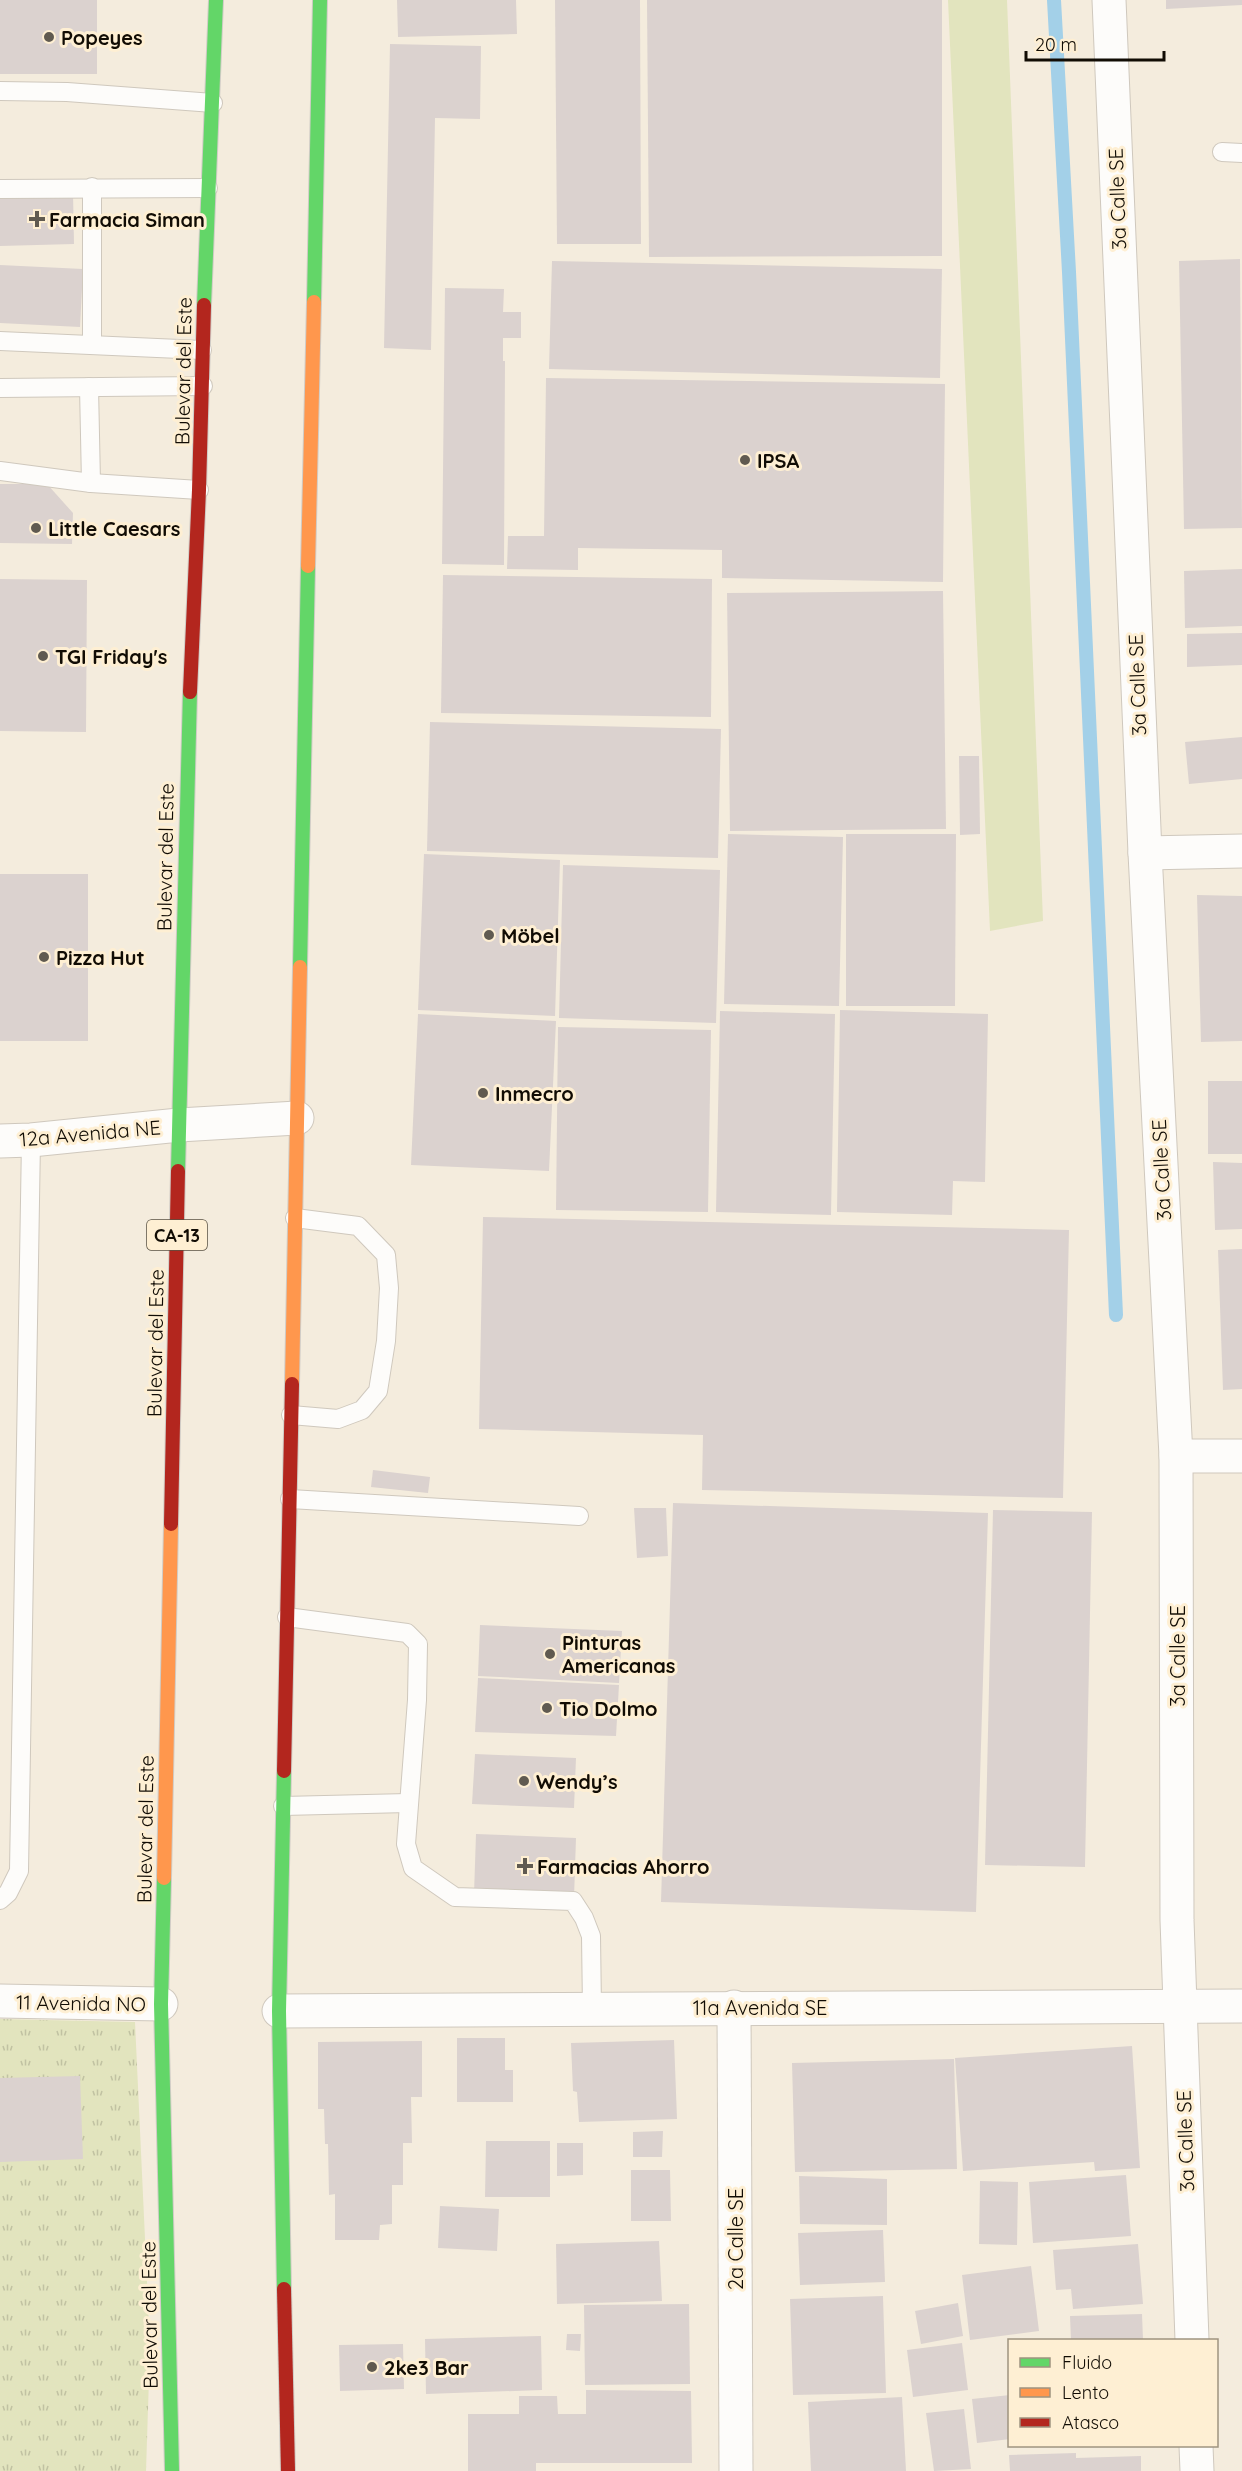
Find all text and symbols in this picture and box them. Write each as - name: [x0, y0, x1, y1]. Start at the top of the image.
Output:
- scale bar: [1026, 24, 1164, 62]
- place label: Popeyes: [61, 25, 143, 50]
- marker: Popeyes: [42, 30, 56, 44]
- text: 20 m: [1035, 33, 1077, 56]
- street label: 3a Calle SE: [1103, 148, 1131, 250]
- place label: Farmacia Siman: [49, 207, 205, 232]
- marker: Farmacia Siman: [30, 212, 44, 226]
- street label: Bulevar del Este: [169, 297, 197, 445]
- place label: IPSA: [757, 448, 800, 473]
- marker: IPSA: [738, 453, 752, 467]
- place label: Little Caesars: [48, 516, 181, 541]
- marker: Little Caesars: [29, 521, 43, 535]
- street label: 3a Calle SE: [1123, 634, 1151, 736]
- place label: TGI Friday's: [55, 644, 167, 669]
- marker: TGI Friday's: [36, 649, 50, 663]
- street label: Bulevar del Este: [151, 783, 179, 931]
- place label: Möbel: [501, 923, 560, 948]
- marker: Möbel: [482, 928, 496, 942]
- place label: Pizza Hut: [56, 945, 145, 970]
- marker: Pizza Hut: [37, 950, 51, 964]
- place label: Inmecro: [495, 1081, 574, 1106]
- marker: Inmecro: [476, 1086, 490, 1100]
- street label: 12a Avenida NE: [18, 1114, 162, 1152]
- street label: 3a Calle SE: [1146, 1119, 1176, 1221]
- road number: CA-13: [147, 1220, 207, 1250]
- street label: Bulevar del Este: [141, 1269, 169, 1417]
- street label: 3a Calle SE: [1165, 1605, 1190, 1707]
- place label: Pinturas Americanas: [562, 1630, 676, 1678]
- marker: Pinturas Americanas: [543, 1647, 557, 1661]
- place label: Tio Dolmo: [559, 1696, 658, 1721]
- marker: Tio Dolmo: [540, 1701, 554, 1715]
- street label: Bulevar del Este: [131, 1755, 159, 1903]
- place label: Wendy’s: [536, 1769, 618, 1794]
- marker: Wendy’s: [517, 1774, 531, 1788]
- place label: Farmacias Ahorro: [537, 1854, 709, 1879]
- marker: Farmacias Ahorro: [518, 1859, 532, 1873]
- street label: 11 Avenida NO: [16, 1989, 146, 2017]
- street label: 11a Avenida SE: [693, 1995, 827, 2020]
- street label: 3a Calle SE: [1171, 2090, 1199, 2192]
- street label: 2a Calle SE: [723, 2188, 748, 2290]
- street label: Bulevar del Este: [135, 2241, 163, 2389]
- legend: [1008, 2339, 1218, 2447]
- text: Fluido: [1062, 2351, 1112, 2374]
- place label: 2ke3 Bar: [384, 2355, 469, 2380]
- marker: 2ke3 Bar: [365, 2360, 379, 2374]
- text: Lento: [1062, 2381, 1109, 2404]
- text: Atasco: [1062, 2411, 1119, 2434]

